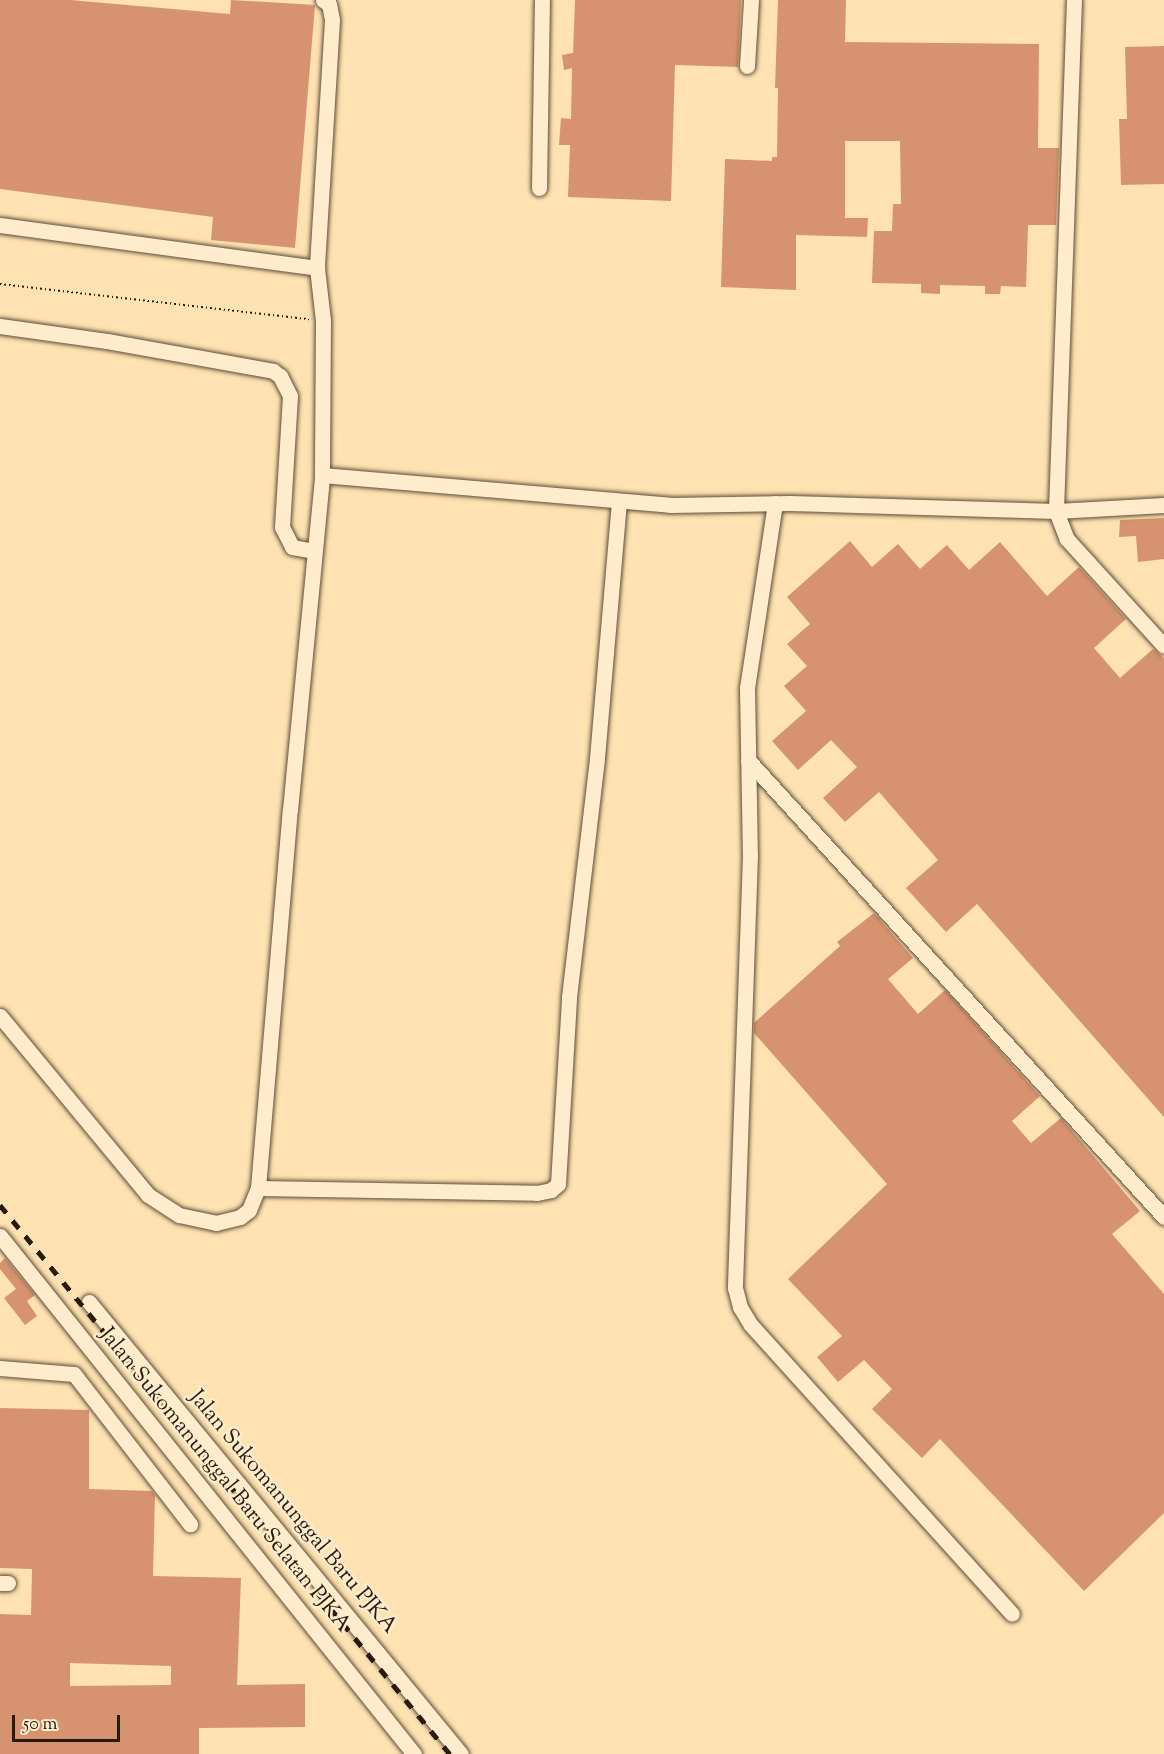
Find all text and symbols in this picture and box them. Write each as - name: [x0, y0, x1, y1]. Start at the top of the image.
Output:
- street label: Jalan Sukomanunggal Baru Selatan PJKA: [93, 1323, 355, 1639]
- street label: Jalan Sukomanunggal Baru PJKA: [182, 1386, 402, 1640]
- scale bar: [15, 1703, 123, 1741]
- text: 50 m: [23, 1712, 57, 1738]

